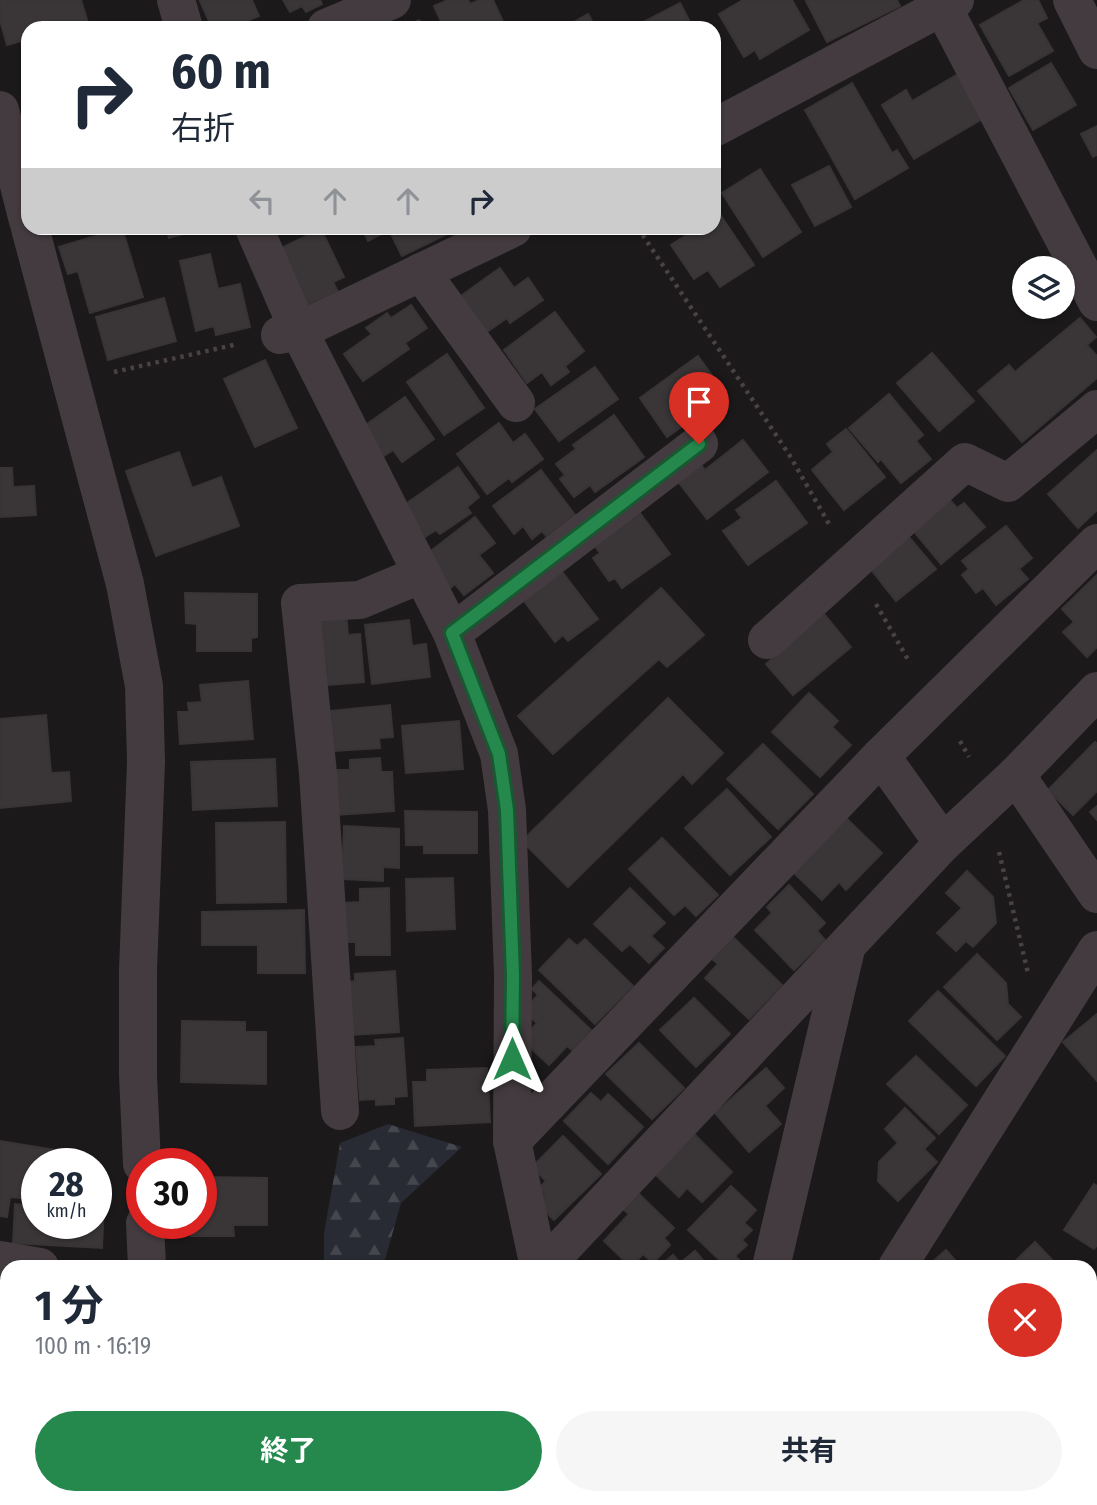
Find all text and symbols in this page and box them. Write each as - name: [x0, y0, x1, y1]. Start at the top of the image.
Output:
- text: 60 m: [171, 42, 271, 101]
- icon: right: [56, 49, 147, 140]
- text: 右折: [171, 109, 235, 147]
- icon: left: [243, 182, 281, 220]
- icon: ahead: [316, 182, 354, 220]
- icon: ahead: [389, 182, 427, 220]
- icon: right: [462, 182, 500, 220]
- map controls: [1012, 256, 1075, 319]
- button: layers: [1012, 256, 1075, 319]
- pin: [669, 372, 729, 444]
- icon: arrive: [680, 383, 718, 421]
- position arrow: [475, 1022, 549, 1096]
- speed limit sign: 30: [126, 1148, 217, 1239]
- text: 28: [49, 1163, 84, 1205]
- text: km/h: [46, 1200, 87, 1222]
- text: 1 分: [35, 1281, 104, 1331]
- button: close: [988, 1283, 1062, 1357]
- text: 100 m · 16:19: [35, 1332, 151, 1360]
- button: 終了: [35, 1411, 542, 1491]
- button: 共有: [556, 1411, 1062, 1491]

